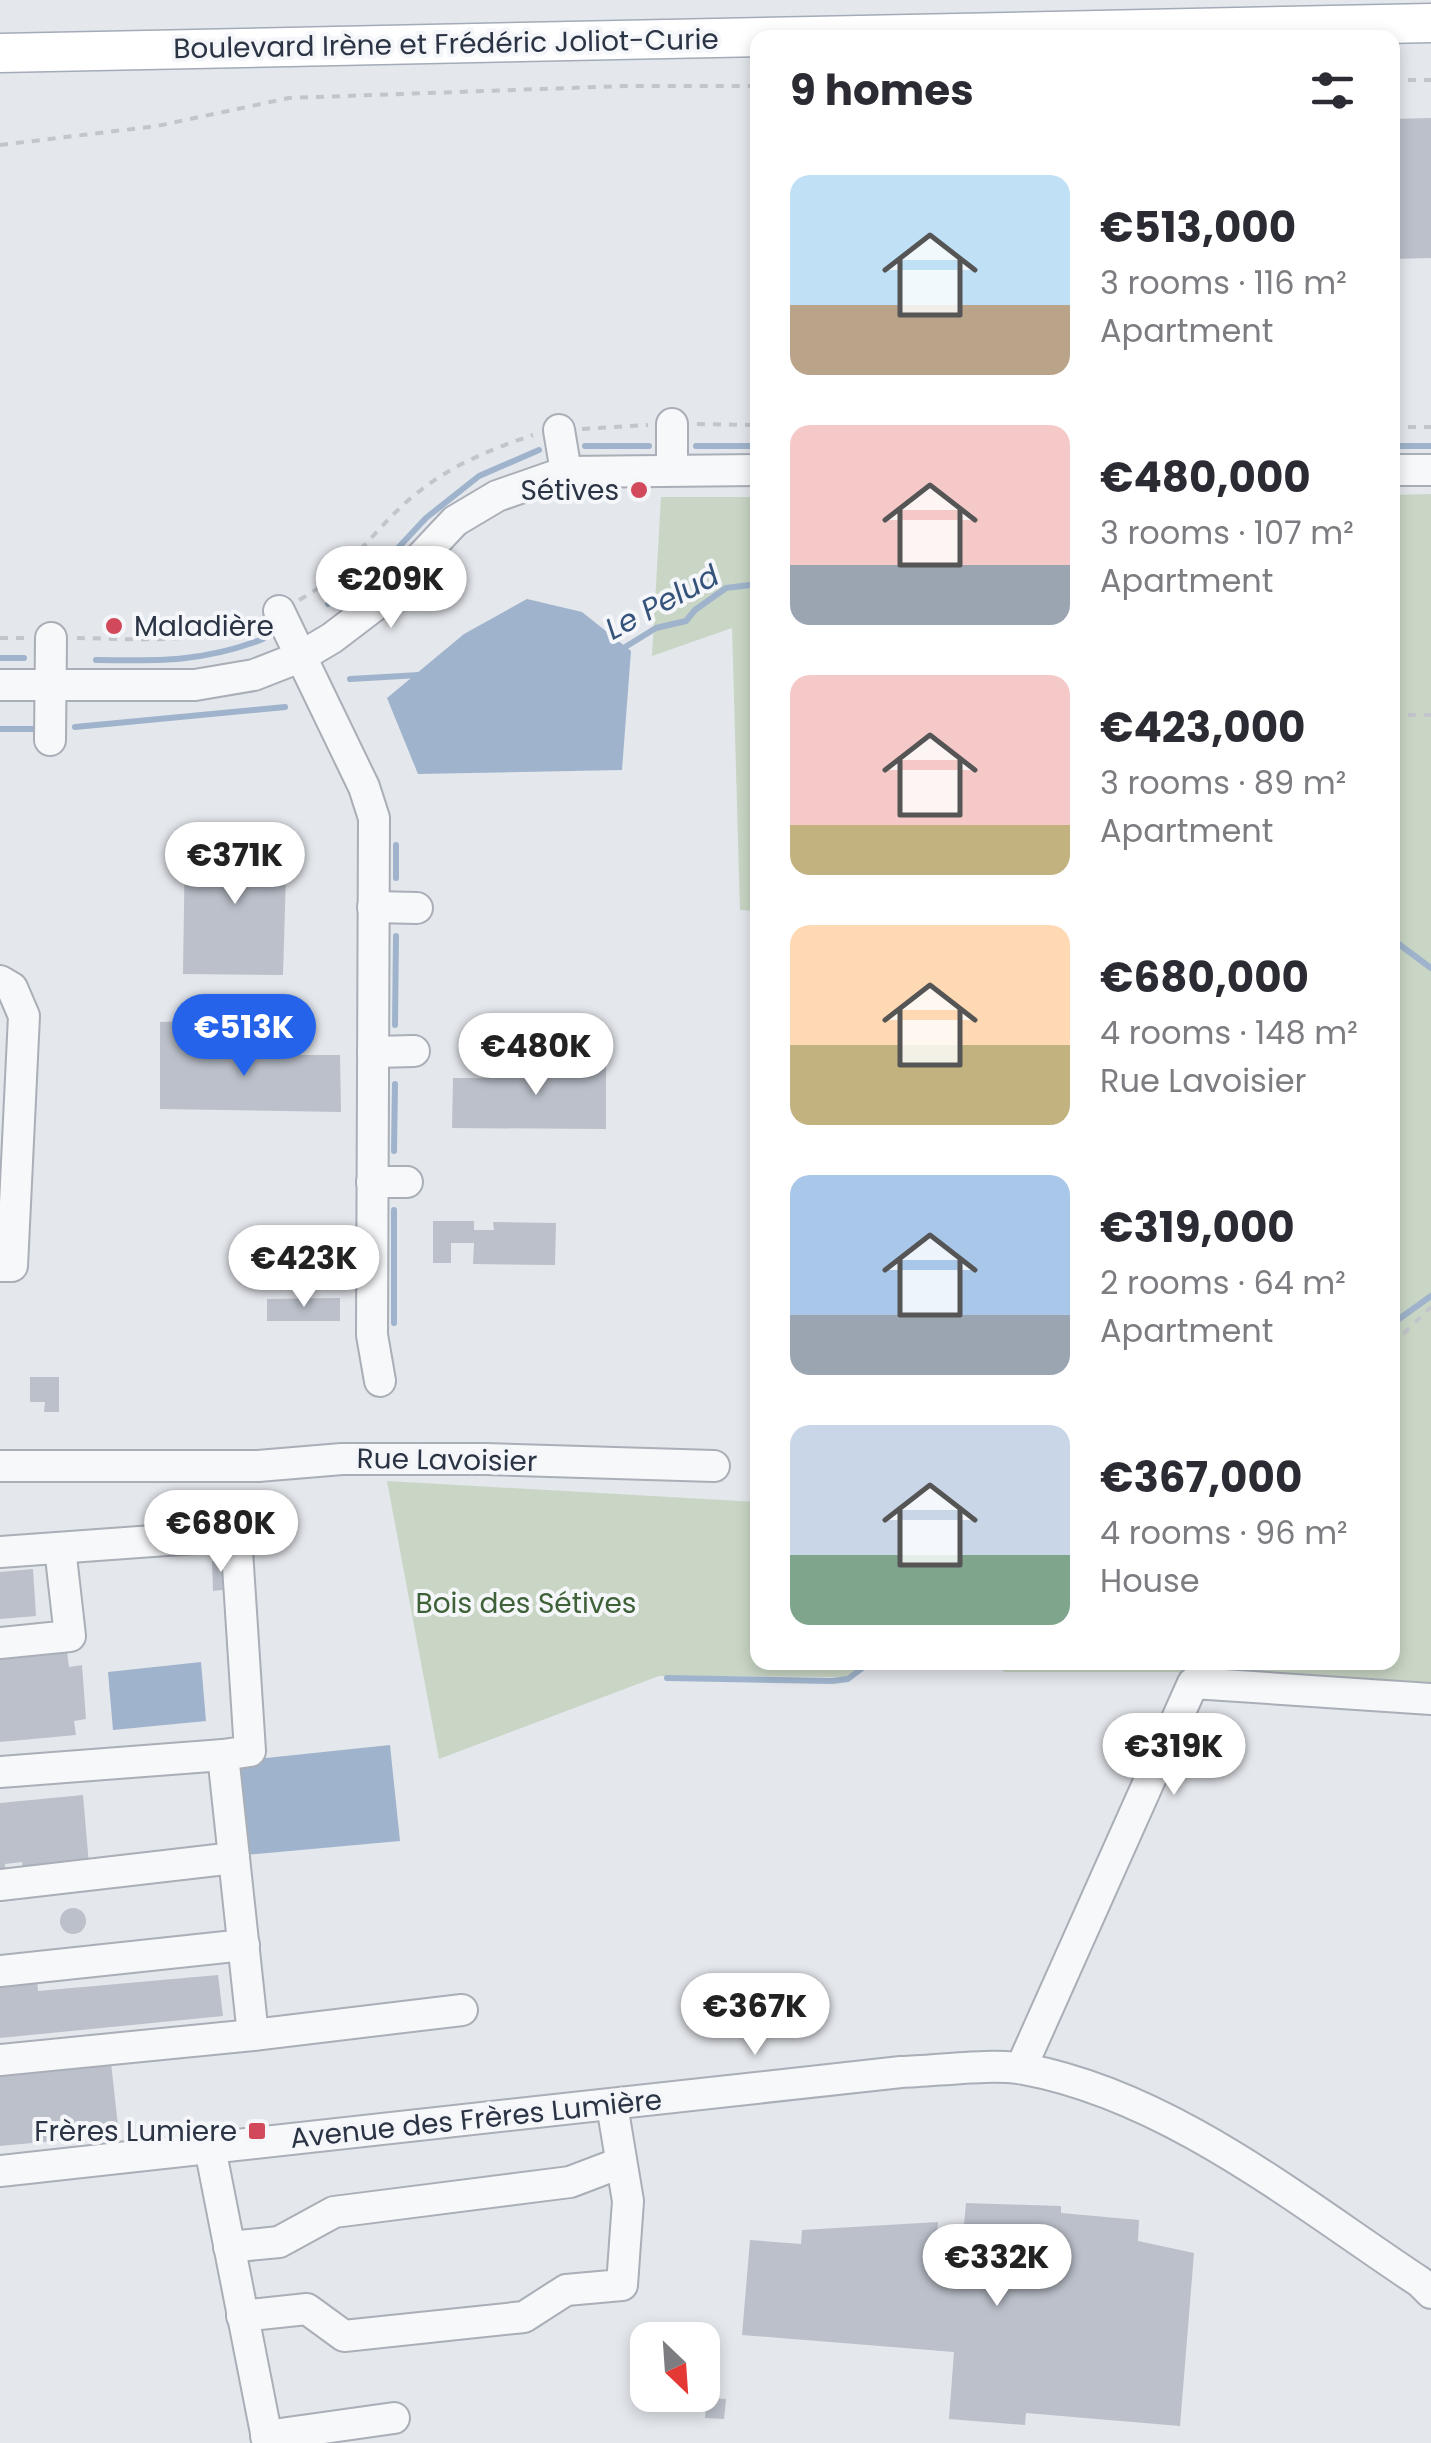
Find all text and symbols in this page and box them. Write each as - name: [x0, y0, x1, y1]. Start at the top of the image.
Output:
- street label: Boulevard Irène et Frédéric Joliot-Curie: [173, 20, 719, 68]
- text: 9 homes: [790, 61, 974, 120]
- icon: filters: [1305, 63, 1360, 118]
- text: €513,000: [1100, 198, 1296, 257]
- icon: home: [870, 215, 990, 335]
- text: 3 rooms · 116 m²: [1100, 260, 1347, 305]
- text: Apartment: [1100, 308, 1273, 353]
- text: €480,000: [1100, 448, 1311, 507]
- icon: home: [870, 465, 990, 585]
- place label: Sétives: [520, 471, 619, 510]
- marker: Sétives: [628, 479, 650, 501]
- text: 3 rooms · 107 m²: [1100, 510, 1354, 555]
- pin: €209K: [321, 546, 461, 631]
- water label: Le Pelud: [597, 554, 727, 650]
- text: €209K: [338, 556, 444, 601]
- text: Apartment: [1100, 558, 1273, 603]
- place label: Maladière: [134, 607, 274, 646]
- marker: Maladière: [103, 615, 125, 637]
- text: €423,000: [1100, 698, 1305, 757]
- icon: home: [870, 715, 990, 835]
- text: 3 rooms · 89 m²: [1100, 760, 1346, 805]
- text: Apartment: [1100, 808, 1273, 853]
- pin: €371K: [165, 822, 305, 907]
- text: €371K: [187, 832, 283, 877]
- text: €680,000: [1100, 948, 1309, 1007]
- icon: home: [870, 965, 990, 1085]
- pin: €513K: [174, 994, 314, 1079]
- text: €513K: [194, 1004, 294, 1049]
- text: 4 rooms · 148 m²: [1100, 1010, 1358, 1055]
- pin: €480K: [466, 1013, 606, 1098]
- text: €480K: [480, 1023, 592, 1068]
- text: Rue Lavoisier: [1100, 1058, 1306, 1103]
- text: €319,000: [1100, 1198, 1295, 1257]
- icon: home: [870, 1215, 990, 1335]
- pin: €423K: [234, 1225, 374, 1310]
- text: €423K: [250, 1235, 358, 1280]
- text: 2 rooms · 64 m²: [1100, 1260, 1346, 1305]
- text: Apartment: [1100, 1308, 1273, 1353]
- street label: Rue Lavoisier: [356, 1439, 538, 1481]
- text: €367,000: [1100, 1448, 1302, 1507]
- icon: home: [870, 1465, 990, 1585]
- pin: €680K: [151, 1490, 291, 1575]
- text: €680K: [166, 1500, 276, 1545]
- text: 4 rooms · 96 m²: [1100, 1510, 1348, 1555]
- text: House: [1100, 1558, 1200, 1603]
- park label: Bois des Sétives: [415, 1584, 637, 1623]
- pin: €319K: [1104, 1713, 1244, 1798]
- text: €319K: [1125, 1723, 1223, 1768]
- pin: €367K: [685, 1973, 825, 2058]
- text: €367K: [703, 1983, 807, 2028]
- street label: Avenue des Frères Lumière: [288, 2080, 664, 2158]
- place label: Frères Lumiere: [34, 2112, 237, 2151]
- marker: Frères Lumiere: [246, 2120, 268, 2142]
- pin: €332K: [927, 2224, 1067, 2309]
- text: €332K: [945, 2234, 1049, 2279]
- north arrow: [630, 2322, 720, 2412]
- map controls: [630, 2322, 720, 2412]

